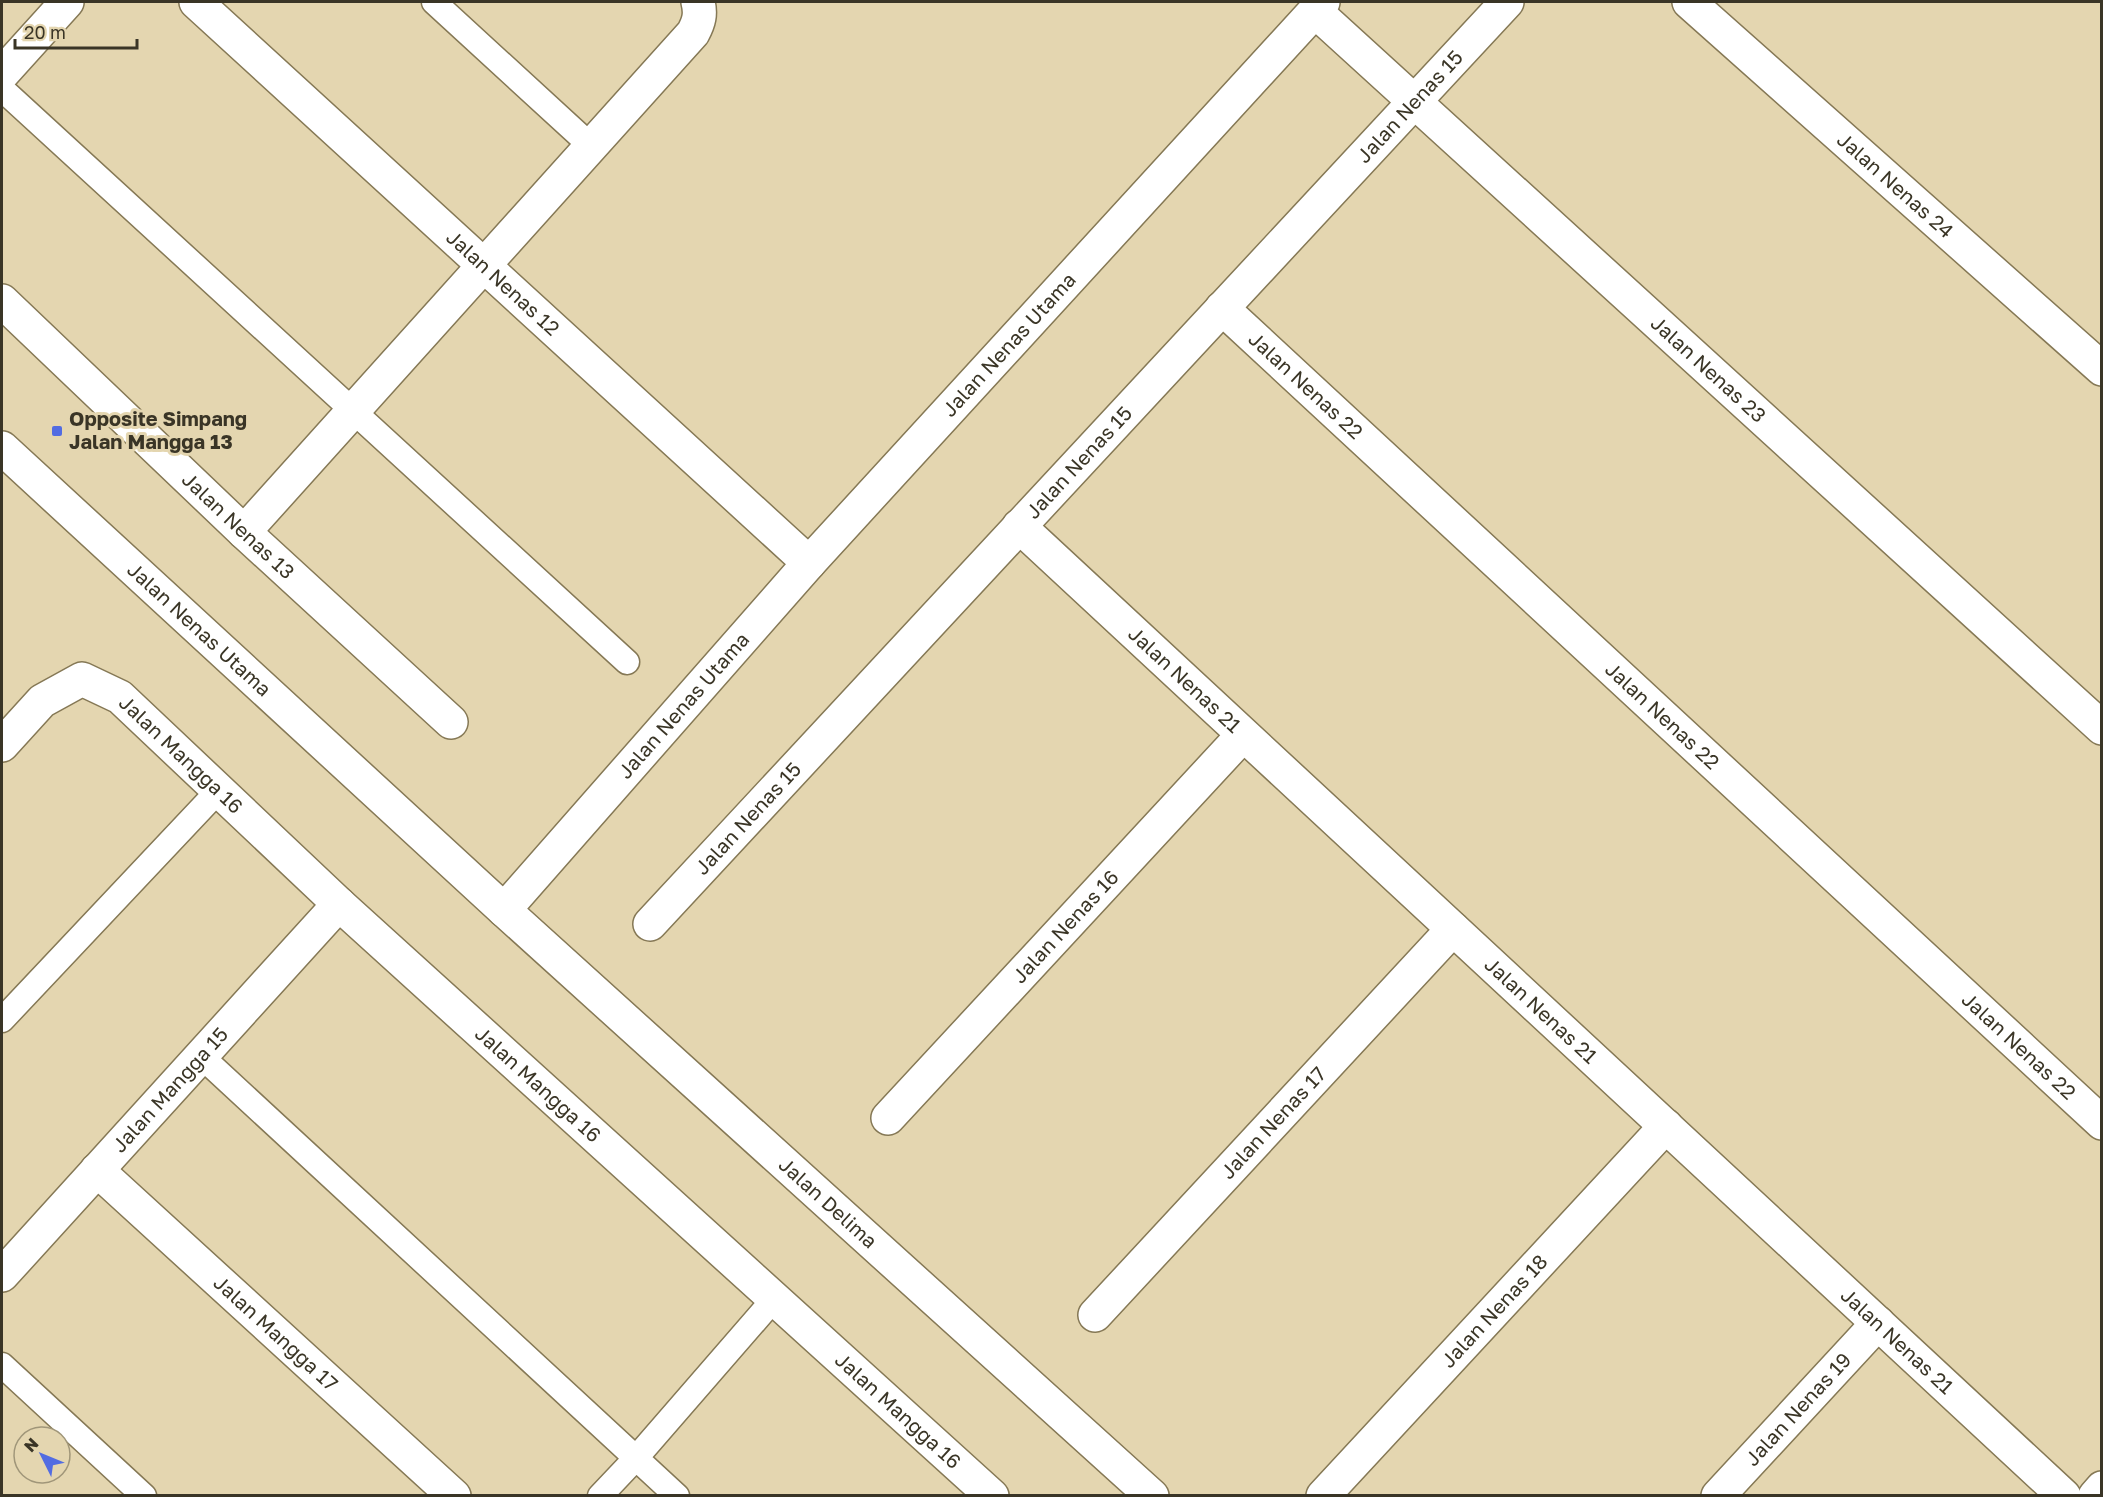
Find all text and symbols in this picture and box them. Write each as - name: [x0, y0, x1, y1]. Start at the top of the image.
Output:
- scale bar: [15, 12, 136, 50]
- text: 20 m: [24, 21, 66, 43]
- street label: Jalan Nenas 15: [1351, 45, 1467, 167]
- street label: Jalan Nenas 24: [1833, 127, 1959, 242]
- street label: Jalan Nenas 12: [442, 224, 565, 340]
- street label: Jalan Nenas Utama: [936, 267, 1080, 421]
- street label: Jalan Nenas 23: [1647, 310, 1771, 427]
- street label: Jalan Nenas 22: [1244, 326, 1368, 443]
- street label: Jalan Nenas 15: [1020, 401, 1136, 523]
- place label: Opposite Simpang Jalan Mangga 13: [69, 406, 247, 453]
- marker: Opposite Simpang Jalan Mangga 13: [50, 424, 64, 438]
- street label: Jalan Nenas 13: [178, 467, 300, 583]
- street label: Jalan Nenas Utama: [123, 557, 277, 701]
- street label: Jalan Nenas 21: [1124, 621, 1247, 737]
- street label: Jalan Nenas Utama: [612, 627, 753, 783]
- street label: Jalan Nenas 22: [1601, 656, 1725, 774]
- street label: Jalan Mangga 16: [115, 690, 248, 818]
- street label: Jalan Nenas 15: [689, 757, 805, 879]
- street label: Jalan Nenas 16: [1006, 864, 1123, 987]
- street label: Jalan Nenas 21: [1480, 952, 1603, 1068]
- street label: Jalan Nenas 22: [1957, 987, 2081, 1104]
- street label: Jalan Mangga 16: [471, 1021, 606, 1147]
- street label: Jalan Mangga 15: [107, 1022, 232, 1157]
- street label: Jalan Nenas 17: [1215, 1061, 1330, 1183]
- street label: Jalan Delima: [775, 1152, 883, 1253]
- street label: Jalan Nenas 18: [1435, 1249, 1552, 1372]
- street label: Jalan Mangga 17: [209, 1270, 343, 1395]
- street label: Jalan Nenas 21: [1836, 1282, 1959, 1399]
- street label: Jalan Mangga 16: [831, 1347, 966, 1473]
- street label: Jalan Nenas 19: [1739, 1347, 1856, 1470]
- north arrow: [12, 1425, 72, 1485]
- text: N: [20, 1433, 42, 1456]

